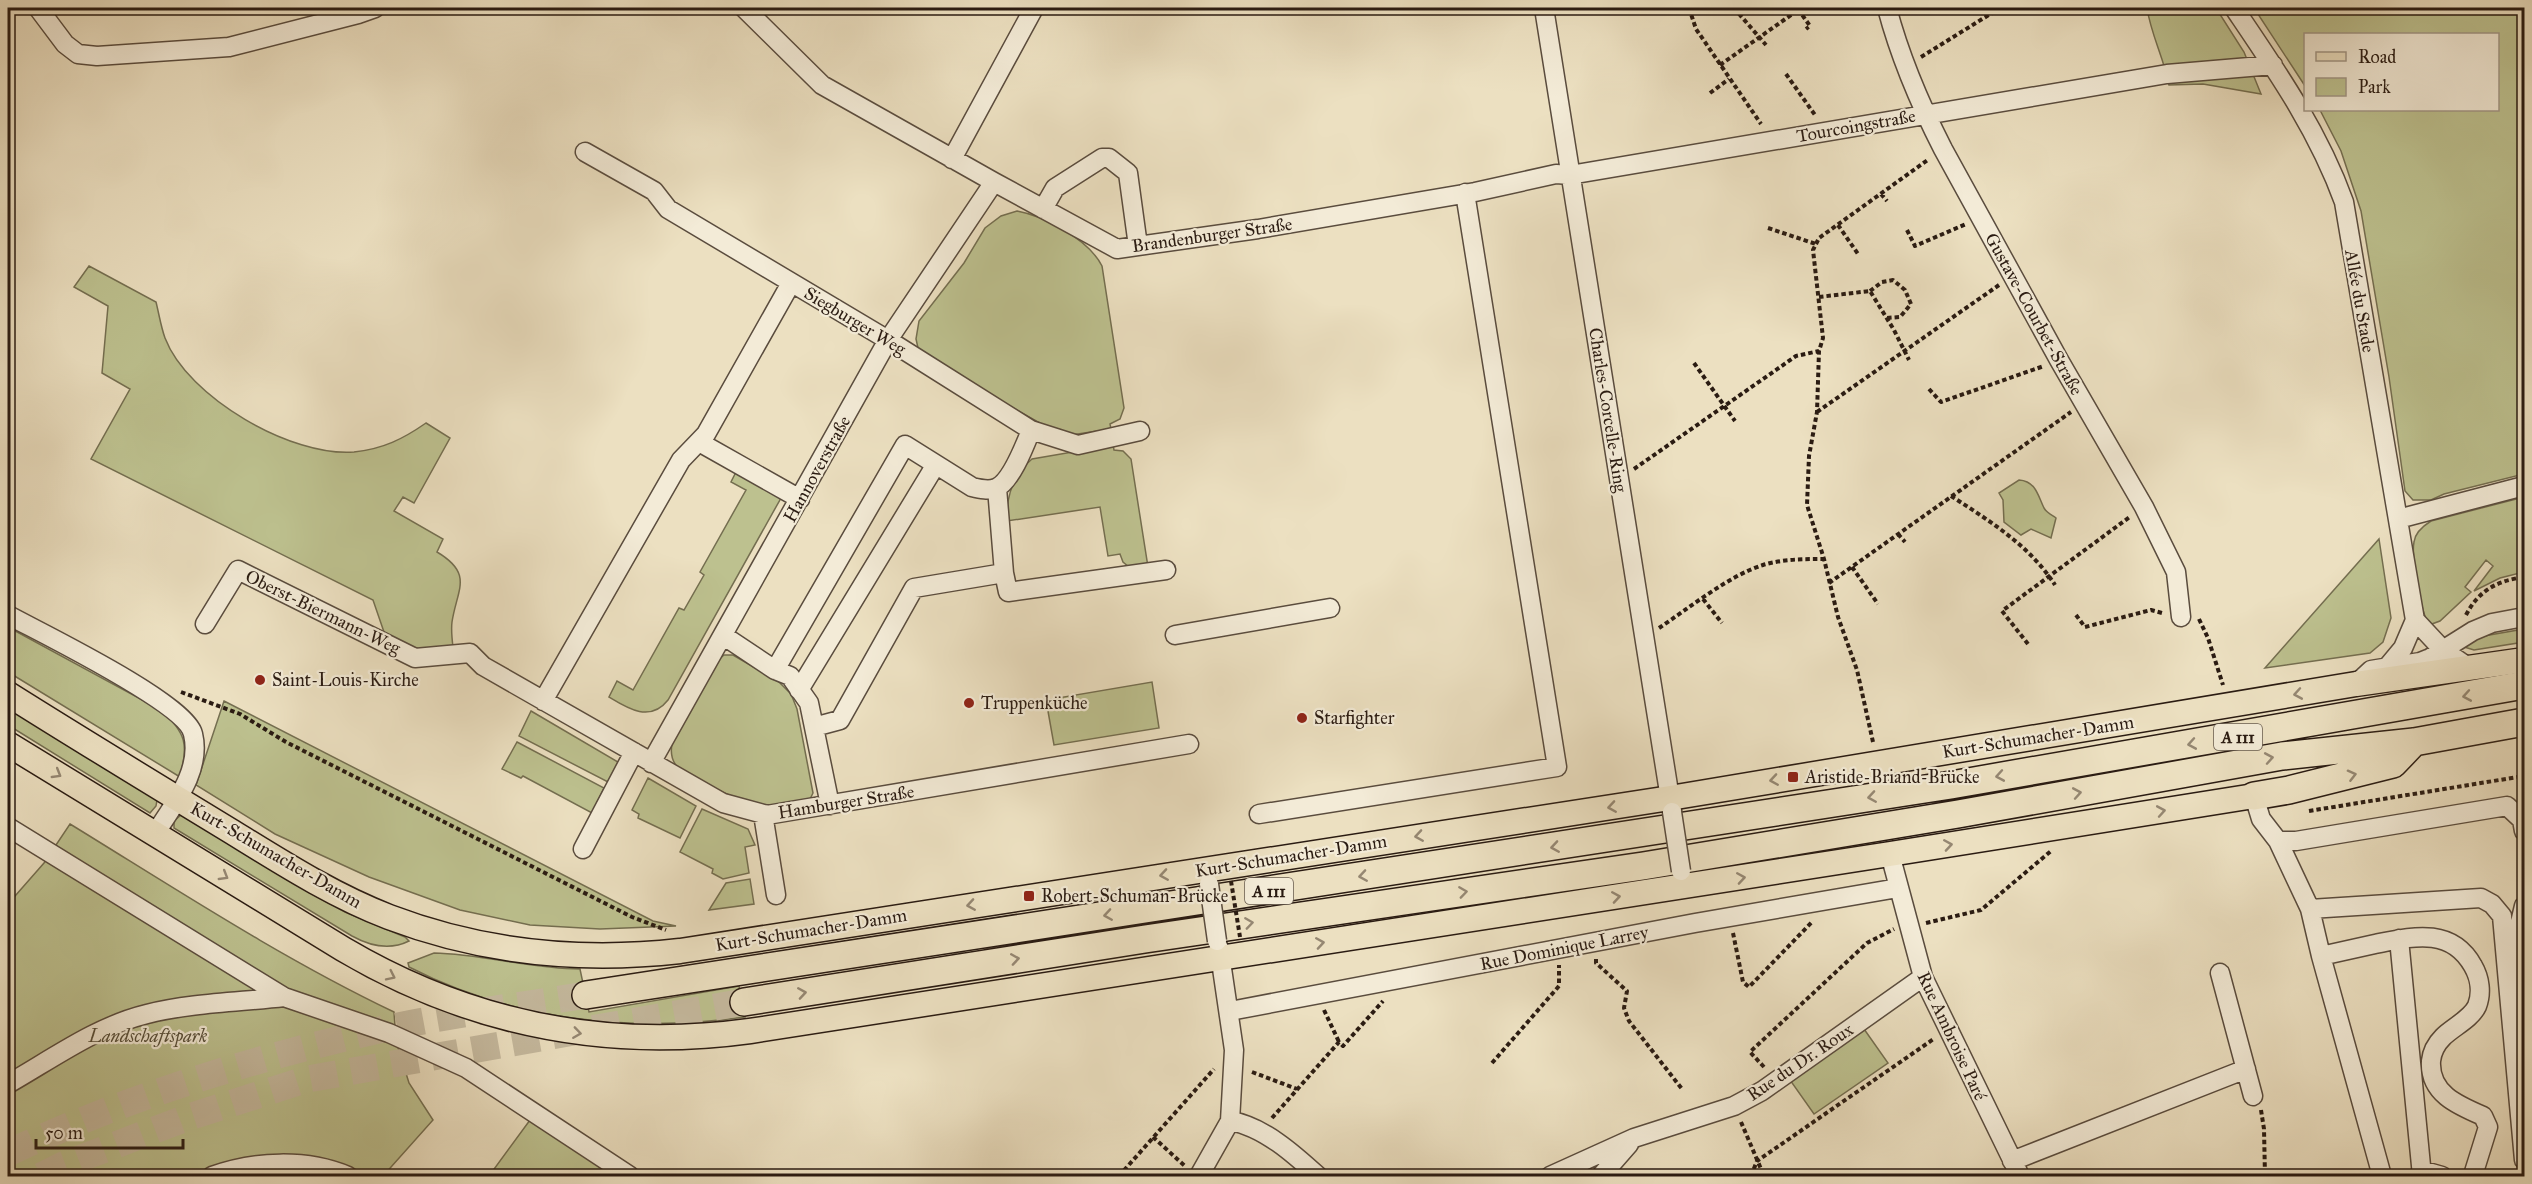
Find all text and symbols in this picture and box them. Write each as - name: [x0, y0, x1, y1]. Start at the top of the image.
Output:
- legend: [2304, 33, 2499, 111]
- text: Road: [2358, 46, 2396, 68]
- text: Park: [2358, 76, 2391, 98]
- street label: Tourcoingstraße: [1795, 105, 1917, 148]
- street label: Brandenburger Straße: [1130, 213, 1294, 258]
- street label: Gustave-Courbet-Straße: [1980, 229, 2088, 399]
- street label: Allée du Stade: [2340, 247, 2380, 354]
- street label: Siegburger Weg: [800, 282, 910, 361]
- street label: Charles-Corcelle-Ring: [1583, 326, 1632, 495]
- street label: Hannoverstraße: [779, 412, 855, 526]
- street label: Oberst-Biermann-Weg: [241, 565, 405, 660]
- place label: Saint-Louis-Kirche: [272, 669, 419, 691]
- marker: Saint-Louis-Kirche: [253, 673, 267, 687]
- one-way arrow: [2293, 687, 2303, 700]
- one-way arrow: [2462, 689, 2472, 701]
- place label: Truppenküche: [981, 692, 1088, 714]
- marker: Truppenküche: [962, 696, 976, 710]
- place label: Starfighter: [1314, 707, 1395, 730]
- marker: Starfighter: [1295, 711, 1309, 725]
- street label: Kurt-Schumacher-Damm: [1940, 711, 2136, 763]
- road number: A 111: [2214, 724, 2262, 750]
- one-way arrow: [2188, 737, 2198, 750]
- one-way arrow: [2264, 752, 2274, 765]
- place label: Aristide-Briand-Brücke: [1804, 766, 1979, 788]
- one-way arrow: [51, 767, 61, 779]
- one-way arrow: [2347, 769, 2357, 782]
- marker: Aristide-Briand-Brücke: [1786, 770, 1800, 784]
- one-way arrow: [1995, 770, 2005, 782]
- one-way arrow: [1769, 774, 1779, 786]
- street label: Hamburger Straße: [776, 780, 916, 825]
- one-way arrow: [2073, 787, 2082, 799]
- one-way arrow: [1868, 790, 1878, 803]
- street label: Kurt-Schumacher-Damm: [187, 797, 365, 913]
- one-way arrow: [1607, 800, 1616, 812]
- one-way arrow: [2156, 805, 2166, 818]
- one-way arrow: [1414, 829, 1424, 842]
- street label: Kurt-Schumacher-Damm: [1193, 830, 1389, 882]
- one-way arrow: [1551, 840, 1560, 852]
- one-way arrow: [1944, 840, 1953, 852]
- one-way arrow: [218, 868, 228, 880]
- one-way arrow: [1159, 869, 1169, 881]
- one-way arrow: [1358, 870, 1367, 882]
- one-way arrow: [1737, 872, 1746, 884]
- road number: A 111: [1245, 878, 1293, 904]
- place label: Robert-Schuman-Brücke: [1041, 885, 1228, 907]
- one-way arrow: [1458, 886, 1468, 898]
- marker: Robert-Schuman-Brücke: [1022, 889, 1036, 903]
- one-way arrow: [1611, 891, 1621, 904]
- one-way arrow: [967, 898, 977, 911]
- street label: Kurt-Schumacher-Damm: [713, 904, 909, 956]
- one-way arrow: [1103, 908, 1113, 921]
- one-way arrow: [1244, 917, 1254, 930]
- street label: Rue Dominique Larrey: [1478, 921, 1651, 976]
- one-way arrow: [1315, 938, 1324, 950]
- one-way arrow: [1010, 953, 1020, 966]
- one-way arrow: [385, 968, 396, 980]
- street label: Rue Ambroise Paré: [1913, 968, 1992, 1104]
- one-way arrow: [797, 987, 806, 999]
- street label: Rue du Dr. Roux: [1743, 1018, 1857, 1106]
- park label: Landschaftspark: [88, 1025, 207, 1048]
- one-way arrow: [572, 1026, 581, 1038]
- scale bar: [36, 1112, 183, 1150]
- text: 50 m: [45, 1122, 83, 1144]

